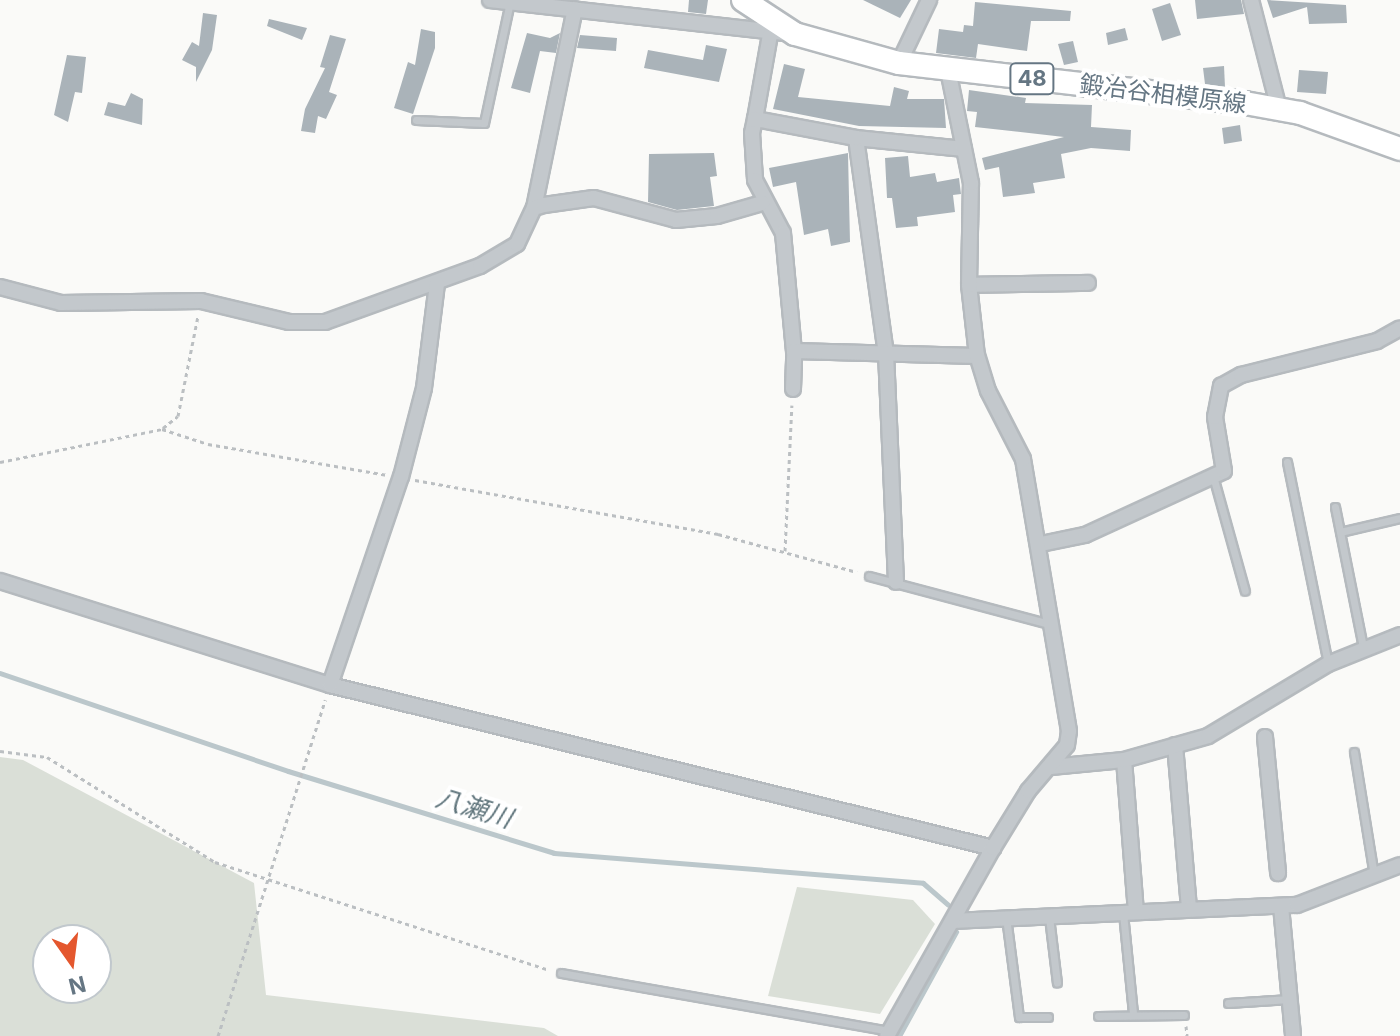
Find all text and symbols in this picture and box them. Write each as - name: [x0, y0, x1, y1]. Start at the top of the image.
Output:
- road number: 48: [1008, 61, 1056, 97]
- street label: 鍛冶谷相模原線: [1078, 69, 1248, 119]
- water label: 八瀬川: [432, 782, 516, 834]
- north arrow: [32, 924, 112, 1004]
- text: N: [66, 971, 89, 1000]

